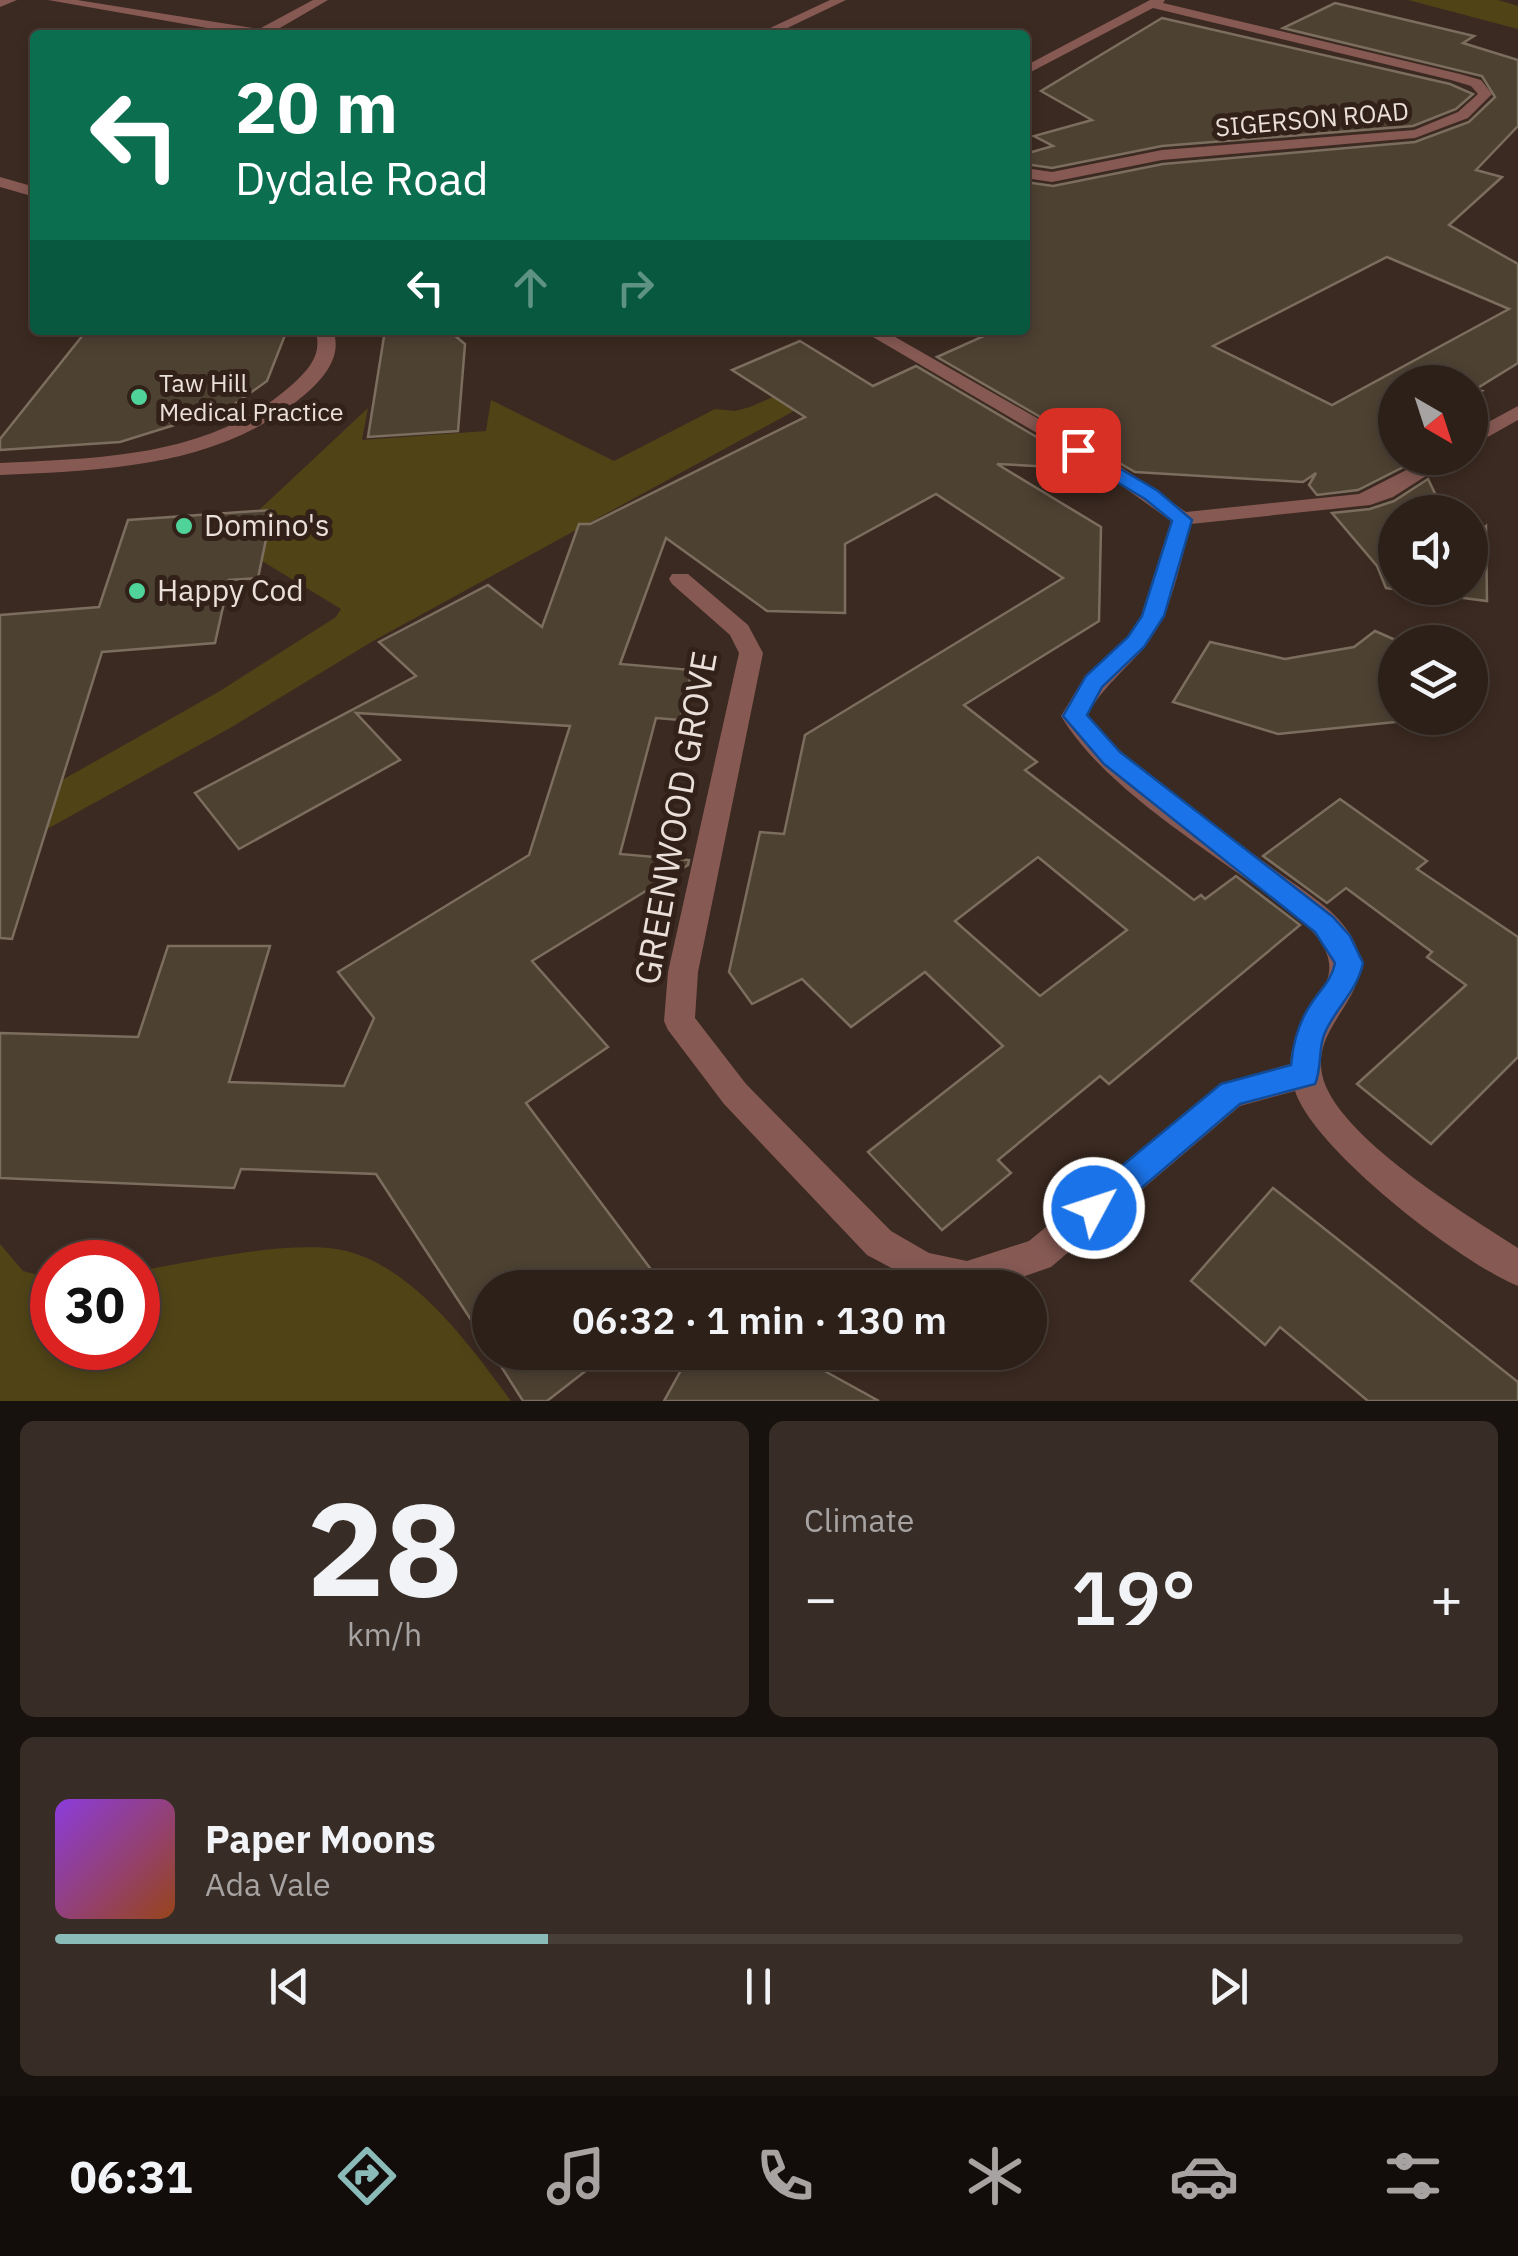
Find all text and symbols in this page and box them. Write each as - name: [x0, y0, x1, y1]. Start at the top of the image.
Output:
- text: 20 m: [235, 61, 398, 152]
- icon: left: [70, 70, 200, 200]
- street label: SIGERSON ROAD: [1214, 94, 1410, 143]
- text: Dydale Road: [235, 149, 489, 207]
- icon: left: [398, 260, 453, 315]
- icon: ahead: [503, 260, 558, 315]
- icon: right: [608, 260, 663, 315]
- north arrow: [1378, 365, 1488, 475]
- map controls: [1378, 365, 1488, 735]
- place label: Taw Hill Medical Practice: [159, 366, 343, 428]
- marker: Taw Hill Medical Practice: [128, 386, 150, 408]
- pin: [1036, 408, 1121, 493]
- icon: arrive: [1051, 423, 1106, 478]
- button: sound: [1378, 495, 1488, 605]
- place label: Domino's: [204, 505, 330, 544]
- marker: Domino's: [173, 515, 195, 537]
- place label: Happy Cod: [157, 570, 304, 609]
- marker: Happy Cod: [126, 580, 148, 602]
- button: layers: [1378, 625, 1488, 735]
- street label: GREENWOOD GROVE: [623, 648, 727, 988]
- position arrow: [1042, 1156, 1146, 1260]
- speed limit sign: 30: [30, 1240, 160, 1370]
- text: 06:32 · 1 min · 130 m: [572, 1295, 947, 1344]
- text: 28: [306, 1463, 463, 1632]
- text: Climate: [804, 1499, 914, 1541]
- text: 19°: [1071, 1548, 1196, 1646]
- text: −: [804, 1562, 837, 1633]
- text: +: [1430, 1562, 1463, 1633]
- text: km/h: [347, 1613, 422, 1655]
- text: Paper Moons: [205, 1814, 436, 1863]
- text: Ada Vale: [205, 1863, 331, 1905]
- icon: previous: [262, 1959, 317, 2014]
- icon: pause: [731, 1959, 786, 2014]
- icon: next: [1201, 1959, 1256, 2014]
- icon: directions: [332, 2141, 402, 2211]
- icon: music: [541, 2141, 611, 2211]
- icon: phone: [750, 2141, 820, 2211]
- icon: climate: [960, 2141, 1030, 2211]
- icon: car: [1169, 2141, 1239, 2211]
- icon: filters: [1378, 2141, 1448, 2211]
- text: 06:31: [70, 2147, 193, 2205]

